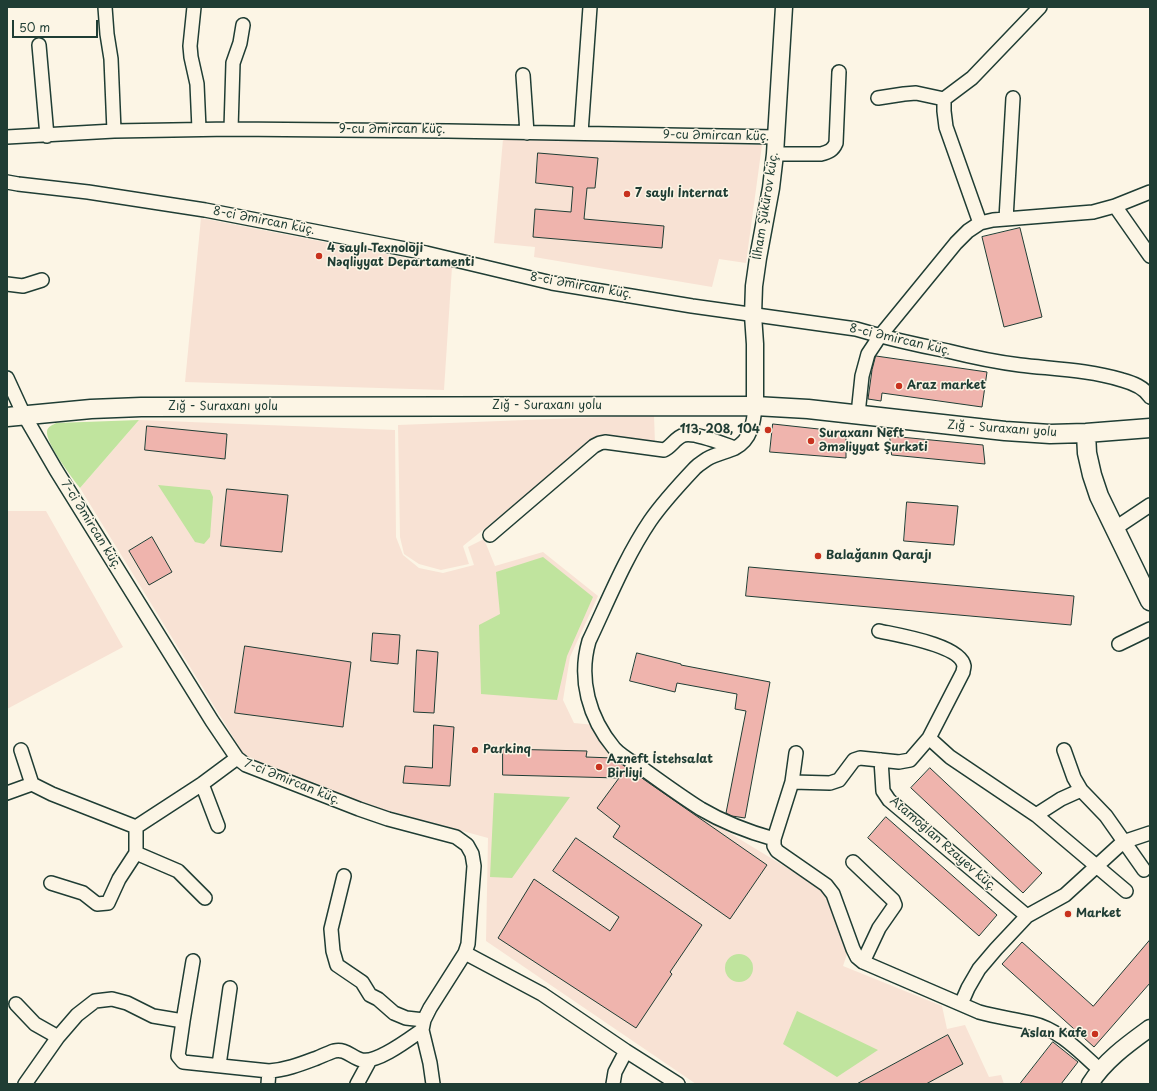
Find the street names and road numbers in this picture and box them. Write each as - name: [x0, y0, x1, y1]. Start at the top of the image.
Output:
- street label: 9-cu Əmircan küç.: [339, 123, 445, 137]
- street label: 9-cu Əmircan küç.: [663, 128, 769, 144]
- street label: İlham Şükürov küç.: [750, 151, 782, 261]
- street label: 8-ci Əmircan küç.: [212, 204, 316, 238]
- street label: 8-ci Əmircan küç.: [529, 270, 633, 302]
- street label: 8-ci Əmircan küç.: [848, 321, 952, 359]
- street label: Zığ - Suraxanı yolu: [492, 399, 602, 413]
- street label: Zığ - Suraxanı yolu: [168, 400, 278, 414]
- street label: Zığ - Suraxanı yolu: [947, 418, 1057, 440]
- street label: 7-ci Əmircan küç.: [58, 478, 124, 572]
- street label: 7-ci Əmircan küç.: [242, 756, 342, 808]
- street label: Atamoğlan Rzayev küç.: [887, 794, 999, 894]

